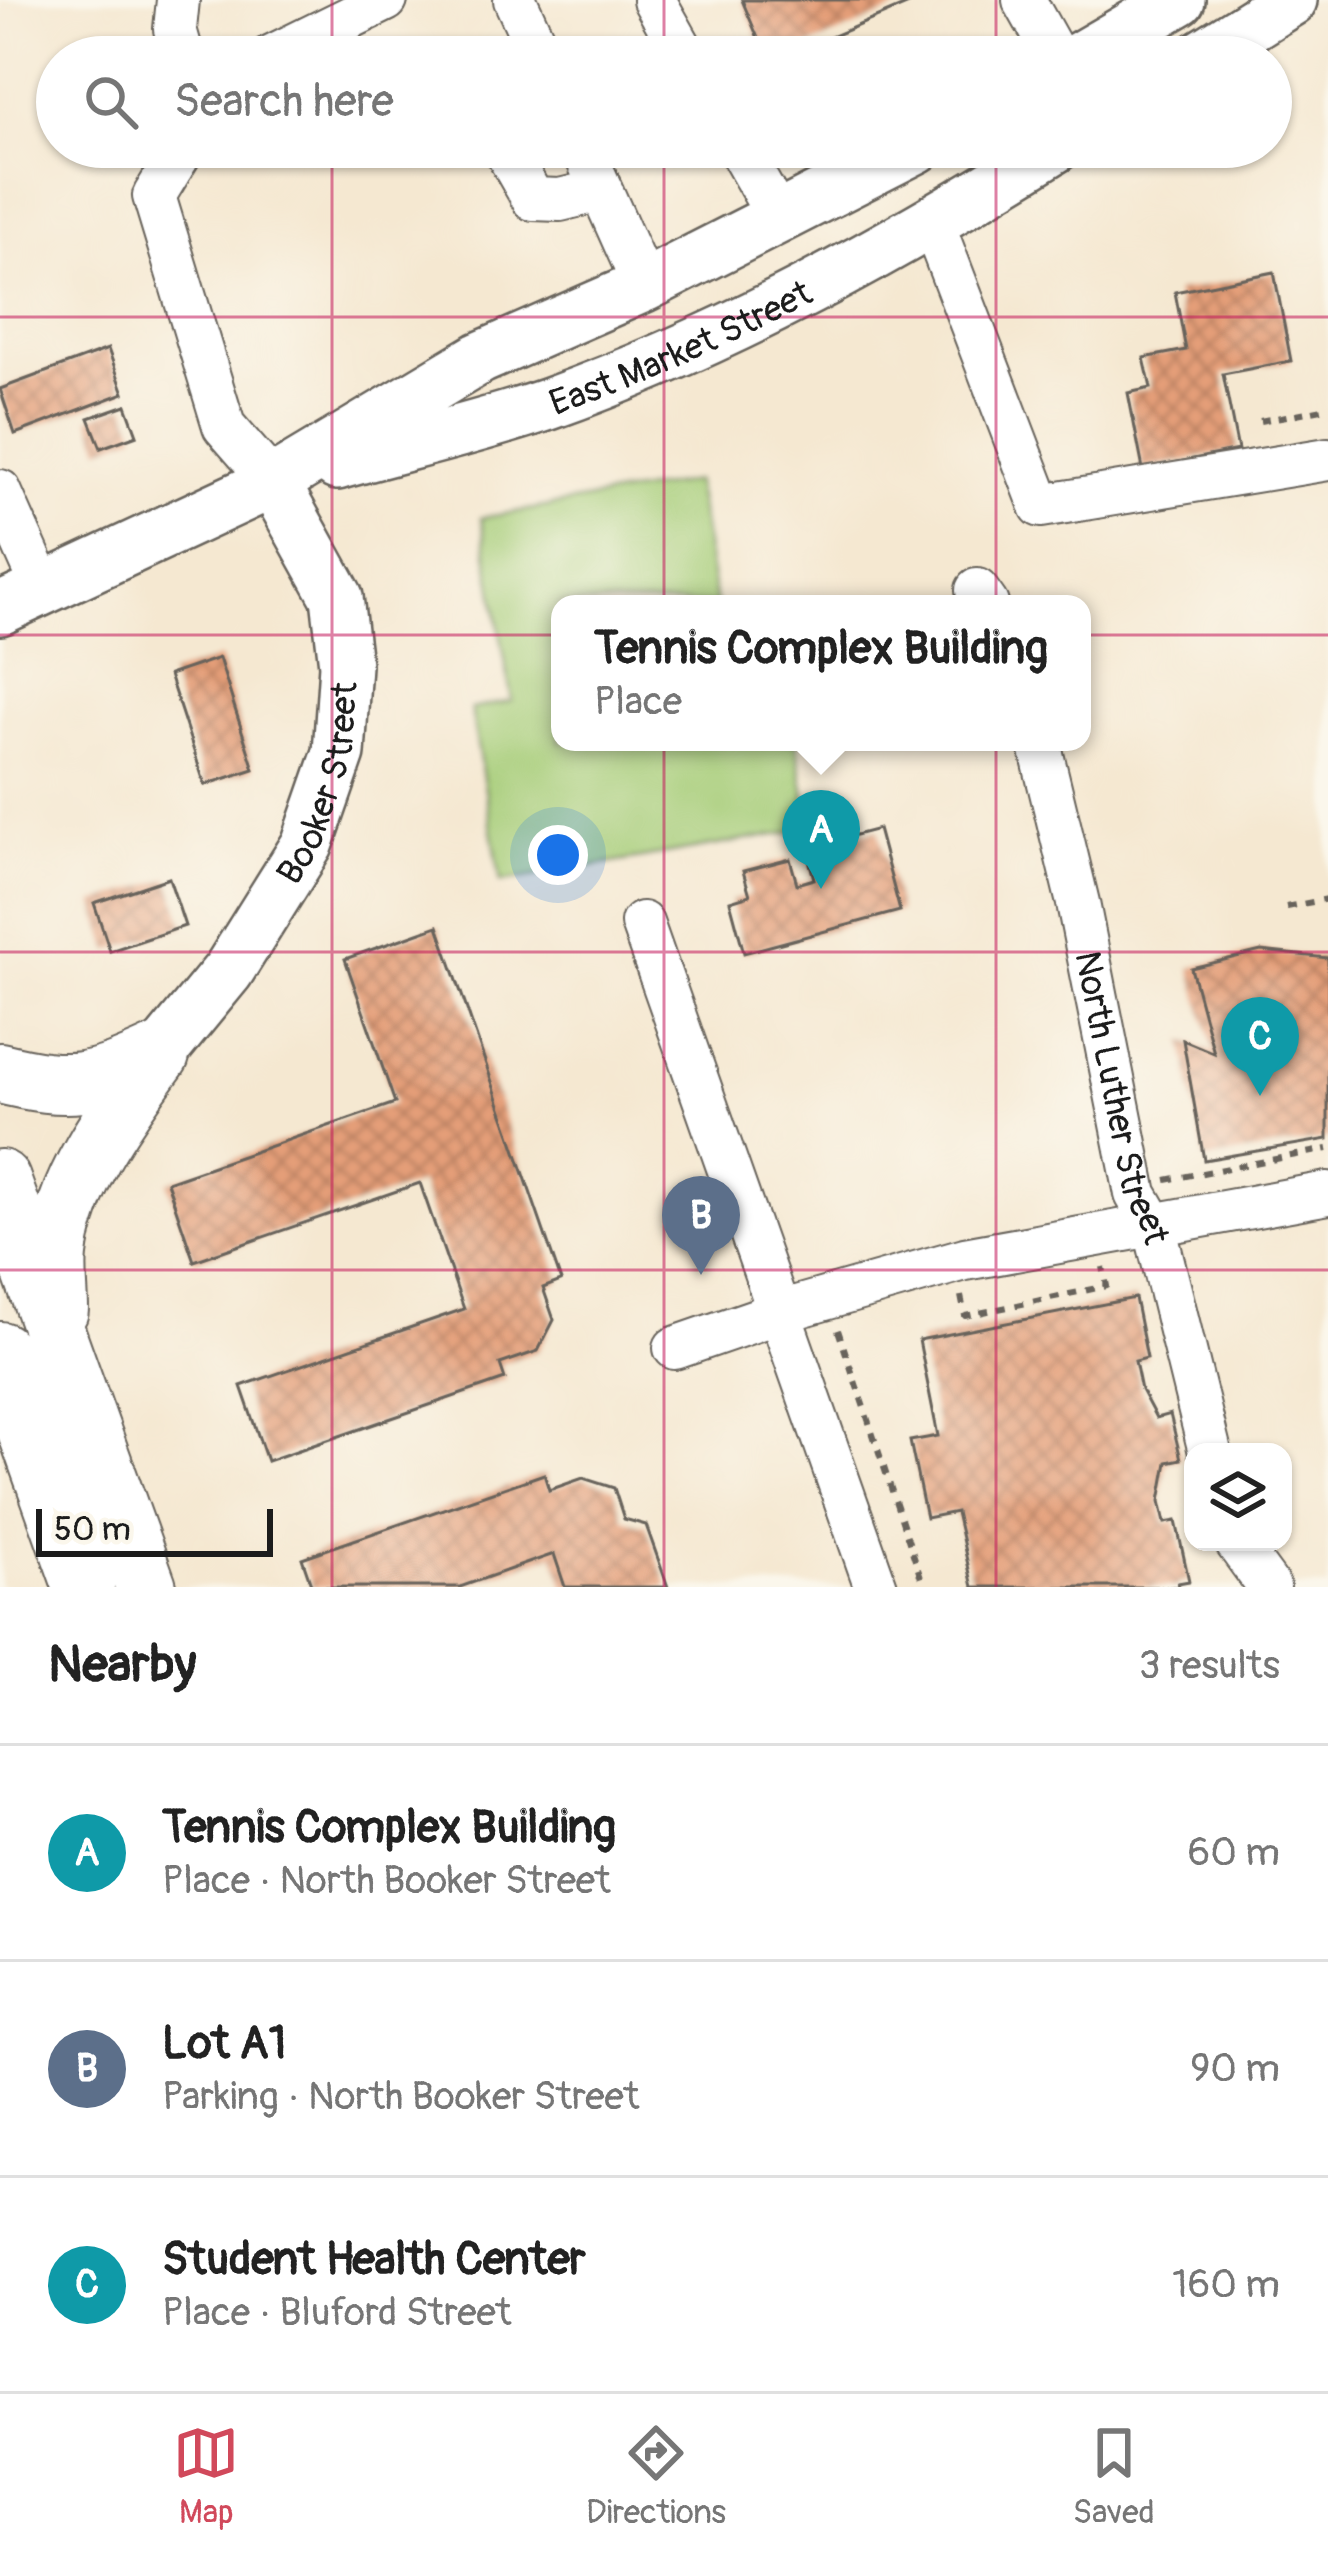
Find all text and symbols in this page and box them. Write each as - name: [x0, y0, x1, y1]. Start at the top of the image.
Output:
- search box: [36, 36, 1292, 168]
- icon: search: [78, 69, 144, 135]
- text: Search here: [174, 74, 394, 130]
- street label: East Market Street: [543, 271, 820, 426]
- popup: [551, 595, 1091, 751]
- text: Tennis Complex Building: [594, 621, 1048, 677]
- text: Place: [594, 677, 682, 726]
- street label: Booker Street: [267, 680, 368, 893]
- pin: A: [782, 790, 860, 889]
- your location: [528, 825, 588, 885]
- street label: North Luther Street: [1064, 947, 1179, 1249]
- pin: C: [1221, 997, 1299, 1096]
- pin: B: [662, 1176, 740, 1275]
- map controls: [1184, 1443, 1292, 1551]
- button: layers: [1184, 1443, 1292, 1551]
- scale bar: [36, 1503, 273, 1556]
- text: 50 m: [54, 1509, 131, 1550]
- text: Nearby: [48, 1633, 196, 1697]
- text: 3 results: [1139, 1641, 1280, 1690]
- text: Tennis Complex Building: [162, 1800, 616, 1856]
- text: A: [74, 1828, 100, 1877]
- text: 60 m: [1188, 1828, 1280, 1877]
- text: Place · North Booker Street: [162, 1856, 611, 1905]
- text: Lot A1: [162, 2016, 286, 2072]
- text: B: [76, 2044, 98, 2093]
- text: 90 m: [1190, 2044, 1280, 2093]
- text: Parking · North Booker Street: [162, 2072, 639, 2121]
- text: Student Health Center: [162, 2232, 586, 2288]
- text: C: [75, 2260, 99, 2309]
- text: 160 m: [1172, 2260, 1280, 2309]
- text: Place · Bluford Street: [162, 2288, 511, 2337]
- tab: Map: [173, 2420, 239, 2533]
- tab: Directions: [586, 2420, 726, 2533]
- tab: Saved: [1073, 2420, 1155, 2533]

